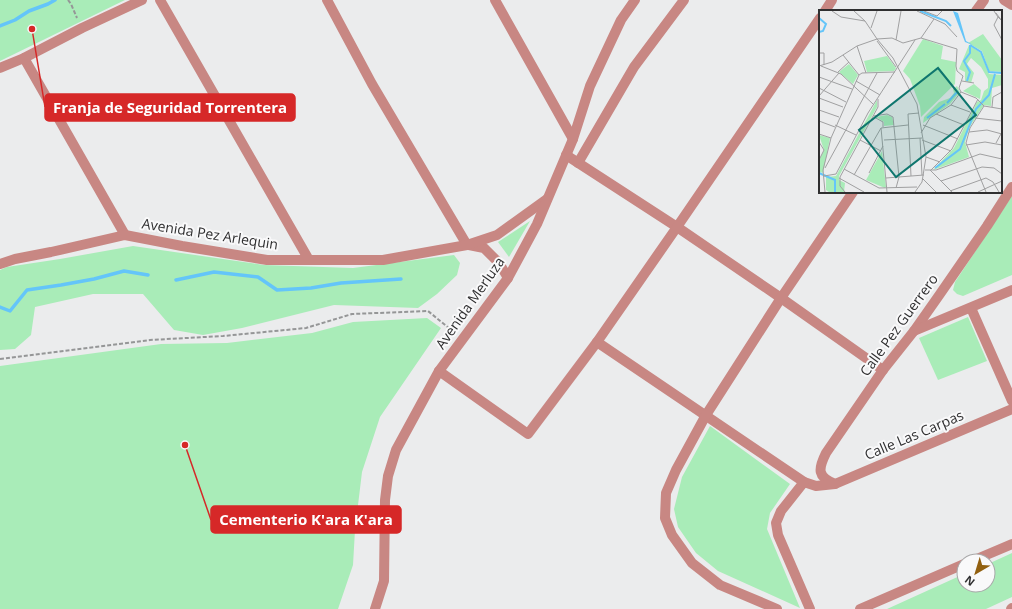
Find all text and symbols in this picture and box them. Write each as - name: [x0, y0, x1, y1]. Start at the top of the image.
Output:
- inset map: [819, 10, 1002, 193]
- callout: Franja de Seguridad Torrentera: [45, 94, 295, 121]
- text: Franja de Seguridad Torrentera: [53, 97, 287, 117]
- street label: Avenida Pez Arlequin: [141, 213, 279, 254]
- street label: Avenida Merluza: [431, 253, 508, 353]
- street label: Calle Pez Guerrero: [855, 270, 942, 380]
- street label: Calle Las Carpas: [861, 405, 967, 464]
- callout: Cementerio K'ara K'ara: [211, 506, 401, 533]
- text: Cementerio K'ara K'ara: [219, 509, 393, 529]
- north arrow: [956, 553, 996, 593]
- text: N: [961, 573, 978, 590]

